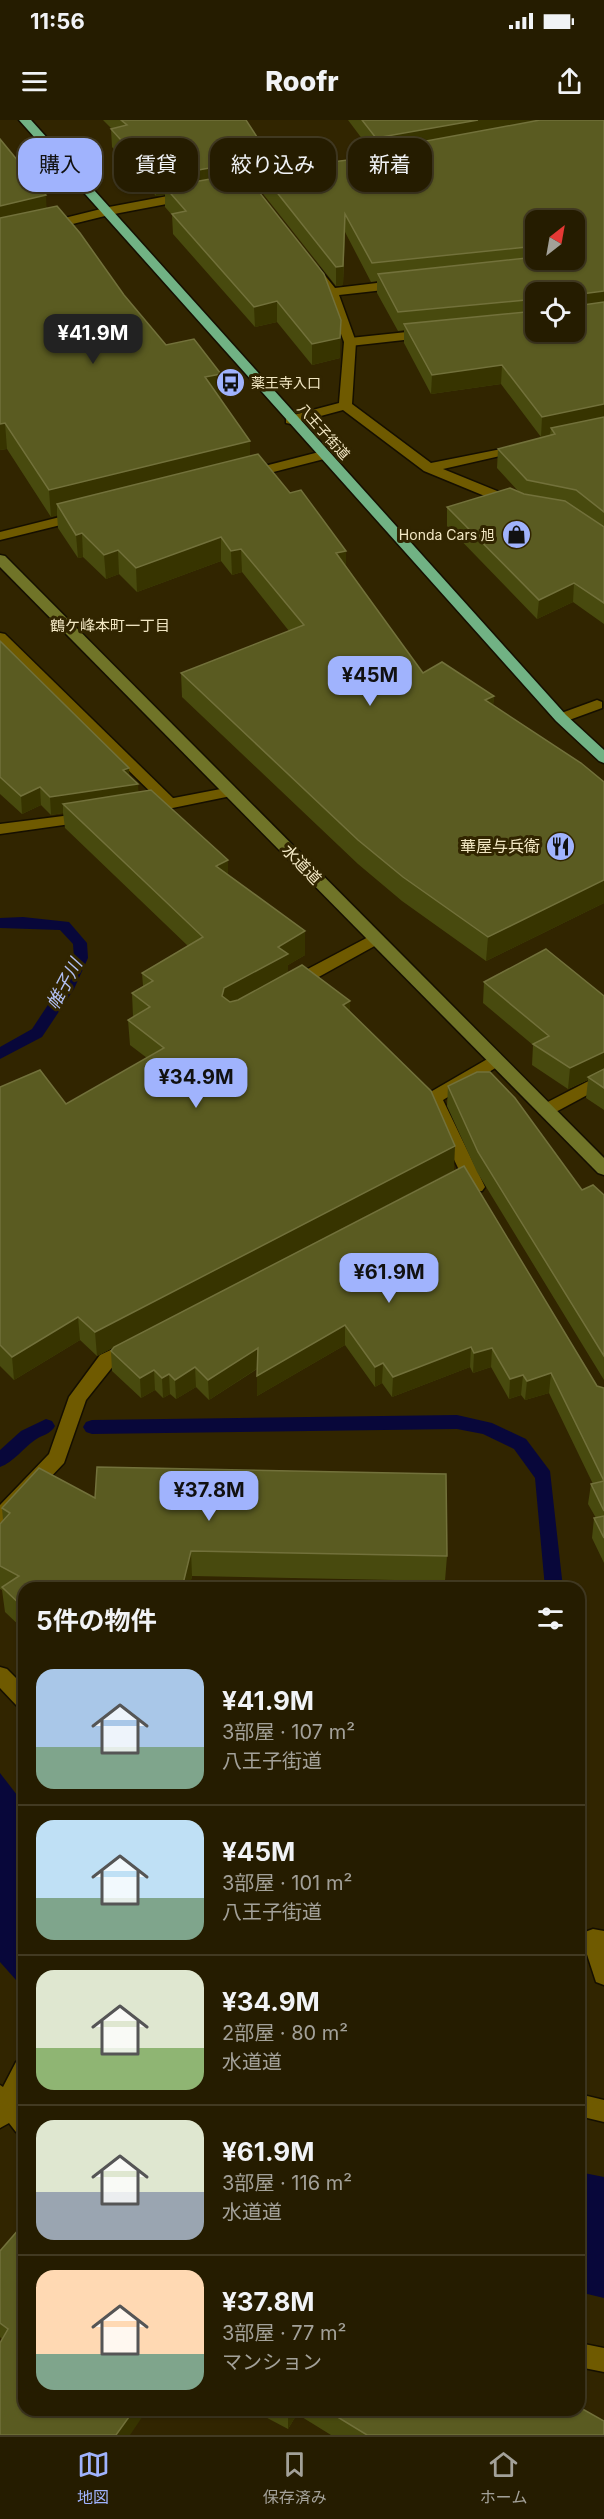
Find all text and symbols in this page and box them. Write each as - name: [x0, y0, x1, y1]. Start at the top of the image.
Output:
- text: 11:56: [30, 8, 85, 34]
- icon: menu: [18, 65, 51, 98]
- text: Roofr: [265, 65, 339, 98]
- icon: share: [553, 65, 586, 98]
- chip: 購入: [18, 138, 102, 192]
- chip: 賃貸: [114, 138, 198, 192]
- chip: 絞り込み: [210, 138, 336, 192]
- chip: 新着: [348, 138, 432, 192]
- north arrow: [525, 210, 585, 270]
- map controls: [525, 210, 585, 342]
- button: locate: [525, 282, 585, 342]
- pin: ¥41.9M: [44, 314, 142, 365]
- text: ¥41.9M: [58, 321, 128, 345]
- bus stop icon: 薬王寺入口: [214, 366, 246, 398]
- place label: 薬王寺入口: [251, 374, 321, 391]
- street label: 八王子街道: [294, 399, 354, 463]
- shop icon: Honda Cars 旭: [500, 518, 532, 550]
- place label: Honda Cars 旭: [399, 526, 495, 543]
- district label: 鶴ケ峰本町一丁目: [50, 616, 170, 635]
- pin: ¥45M: [334, 656, 406, 707]
- text: ¥45M: [342, 663, 398, 687]
- restaurant icon: 華屋与兵衛: [545, 830, 577, 862]
- place label: 華屋与兵衛: [460, 836, 540, 856]
- street label: 水道道: [278, 840, 326, 888]
- water label: 帷子川: [42, 953, 87, 1013]
- pin: ¥34.9M: [147, 1058, 245, 1109]
- text: ¥34.9M: [158, 1065, 234, 1089]
- pin: ¥61.9M: [340, 1253, 438, 1304]
- text: ¥61.9M: [353, 1260, 425, 1284]
- pin: ¥37.8M: [160, 1471, 258, 1522]
- text: ¥37.8M: [173, 1478, 245, 1502]
- icon: filters: [534, 1602, 567, 1635]
- text: 5件の物件: [36, 1605, 157, 1636]
- text: ¥41.9M: [222, 1685, 314, 1716]
- icon: home: [84, 1693, 156, 1765]
- text: 3部屋 · 107 m²: [222, 1720, 355, 1744]
- text: 八王子街道: [222, 1749, 322, 1773]
- text: ¥45M: [222, 1836, 295, 1867]
- icon: home: [84, 1844, 156, 1916]
- text: 3部屋 · 101 m²: [222, 1871, 352, 1895]
- text: 八王子街道: [222, 1900, 322, 1924]
- text: ¥34.9M: [222, 1986, 320, 2017]
- icon: home: [84, 1994, 156, 2066]
- text: 2部屋 · 80 m²: [222, 2021, 348, 2045]
- text: 水道道: [222, 2050, 282, 2074]
- text: ¥61.9M: [222, 2136, 314, 2167]
- icon: home: [84, 2144, 156, 2216]
- text: 3部屋 · 116 m²: [222, 2171, 352, 2195]
- text: 水道道: [222, 2200, 282, 2224]
- text: ¥37.8M: [222, 2286, 315, 2317]
- icon: home: [84, 2294, 156, 2366]
- text: 3部屋 · 77 m²: [222, 2321, 346, 2345]
- text: マンション: [222, 2350, 322, 2374]
- tab: 地図: [77, 2448, 110, 2508]
- tab: 保存済み: [263, 2448, 327, 2508]
- tab: ホーム: [480, 2448, 527, 2508]

